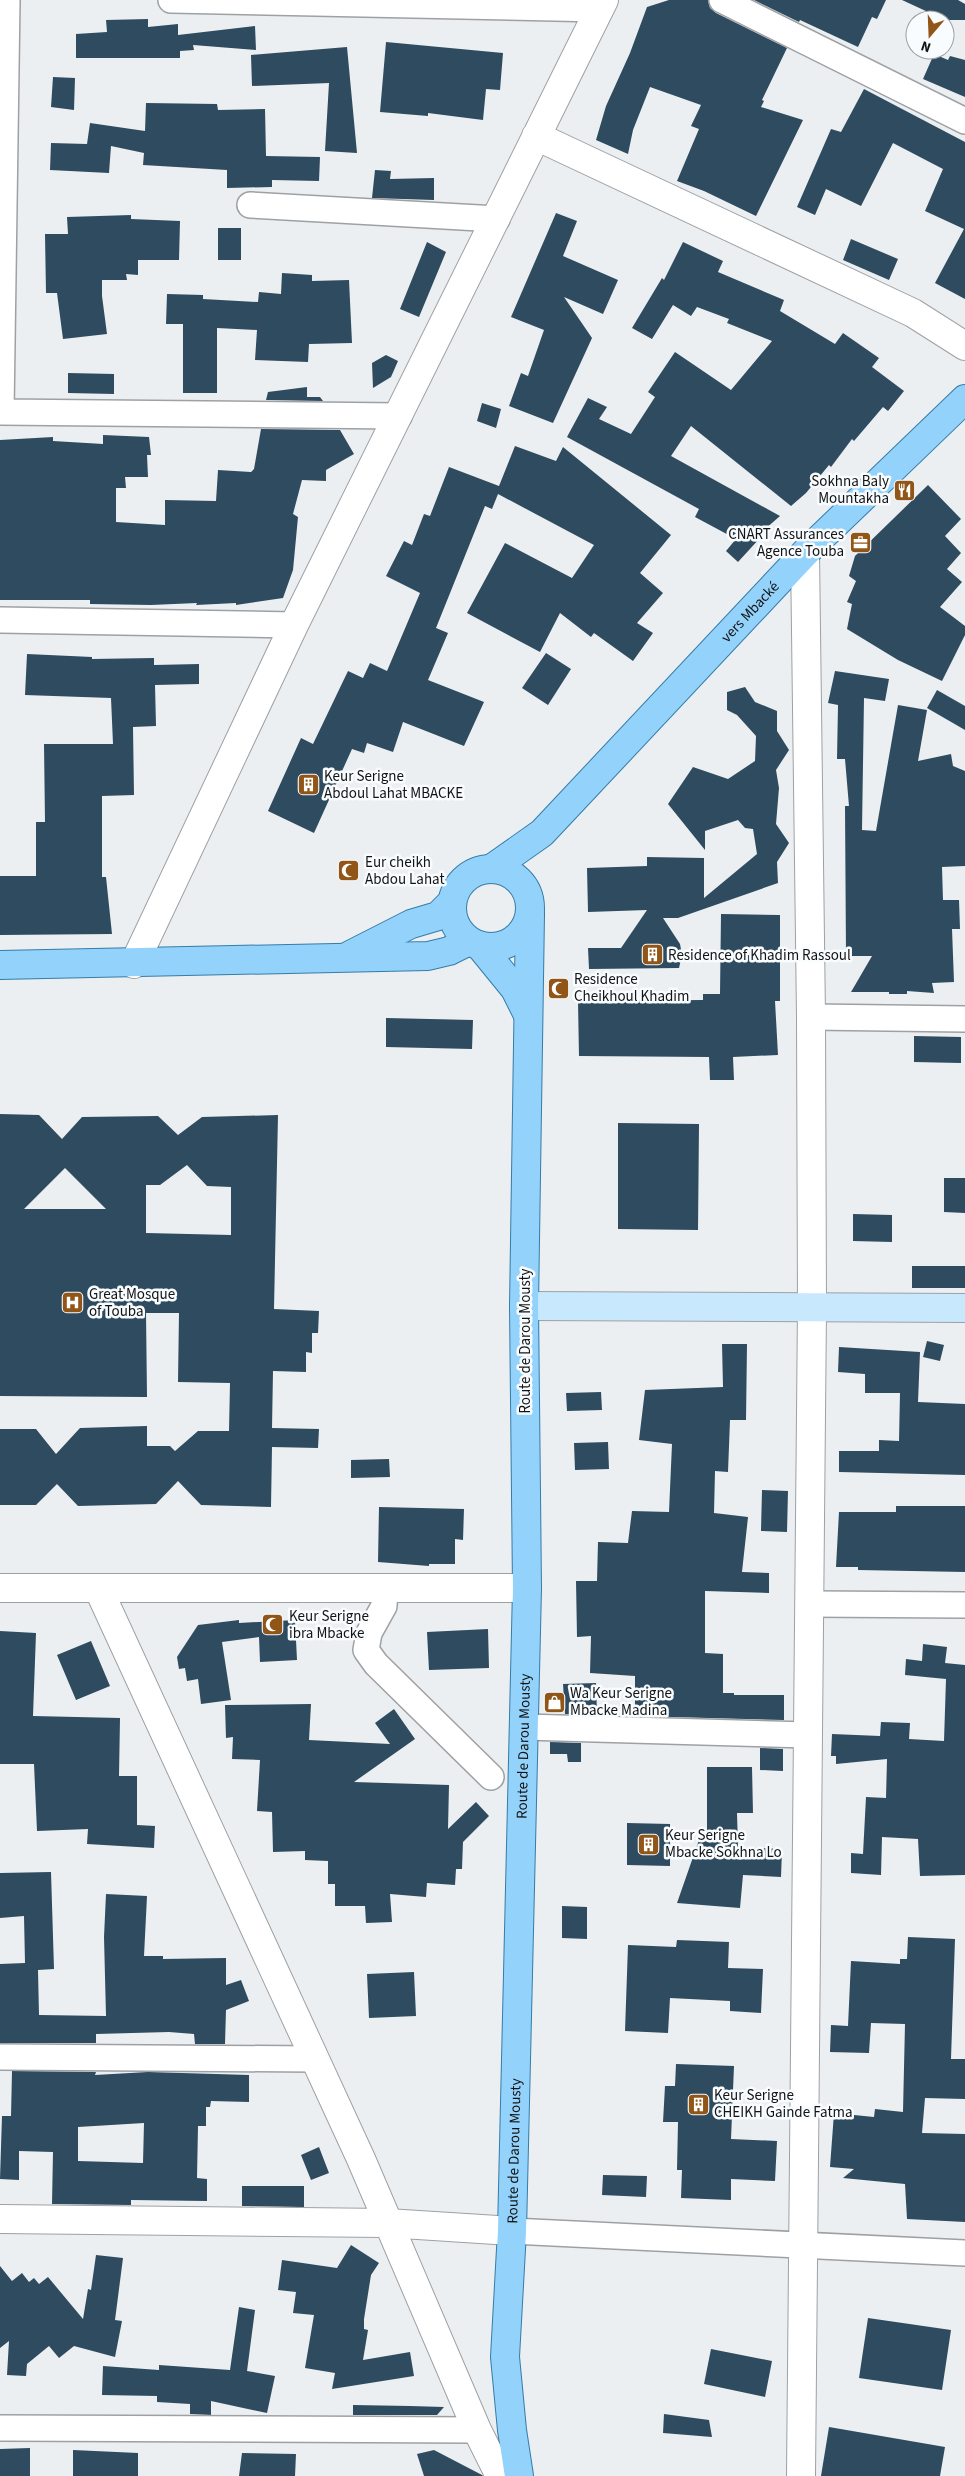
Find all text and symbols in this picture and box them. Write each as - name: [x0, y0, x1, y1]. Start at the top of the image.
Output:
- north arrow: [905, 10, 955, 60]
- text: N: [918, 35, 934, 57]
- place label: Sokhna Baly Mountakha: [811, 471, 889, 509]
- restaurant icon: Sokhna Baly Mountakha: [893, 478, 917, 502]
- place label: CNART Assurances Agence Touba: [728, 524, 844, 562]
- office icon: CNART Assurances Agence Touba: [848, 531, 872, 555]
- street label: vers Mbacké: [716, 577, 784, 647]
- place label: Keur Serigne Abdoul Lahat MBACKE: [324, 766, 463, 804]
- building icon: Keur Serigne Abdoul Lahat MBACKE: [296, 773, 320, 797]
- place label: Eur cheikh Abdou Lahat: [365, 852, 445, 890]
- mosque icon: Eur cheikh Abdou Lahat: [337, 859, 361, 883]
- building icon: Residence of Khadim Rassoul: [640, 943, 664, 967]
- place label: Residence of Khadim Rassoul: [668, 945, 851, 966]
- place label: Residence Cheikhoul Khadim: [574, 969, 689, 1007]
- mosque icon: Residence Cheikhoul Khadim: [546, 976, 570, 1000]
- street label: Route de Darou Mousty: [515, 1268, 536, 1414]
- place label: Great Mosque of Touba: [89, 1284, 175, 1322]
- hospital icon: Great Mosque of Touba: [61, 1291, 85, 1315]
- place label: Keur Serigne ibra Mbacke: [289, 1606, 369, 1644]
- mosque icon: Keur Serigne ibra Mbacke: [261, 1613, 285, 1637]
- street label: Route de Darou Mousty: [512, 1673, 536, 1819]
- place label: Wa Keur Serigne Mbacke Madina: [570, 1683, 672, 1721]
- shop icon: Wa Keur Serigne Mbacke Madina: [542, 1690, 566, 1714]
- place label: Keur Serigne Mbacke Sokhna Lo: [665, 1825, 782, 1863]
- building icon: Keur Serigne Mbacke Sokhna Lo: [637, 1832, 661, 1856]
- street label: Route de Darou Mousty: [502, 2078, 527, 2224]
- place label: Keur Serigne CHEIKH Gainde Fatma: [714, 2085, 852, 2123]
- building icon: Keur Serigne CHEIKH Gainde Fatma: [686, 2092, 710, 2116]

